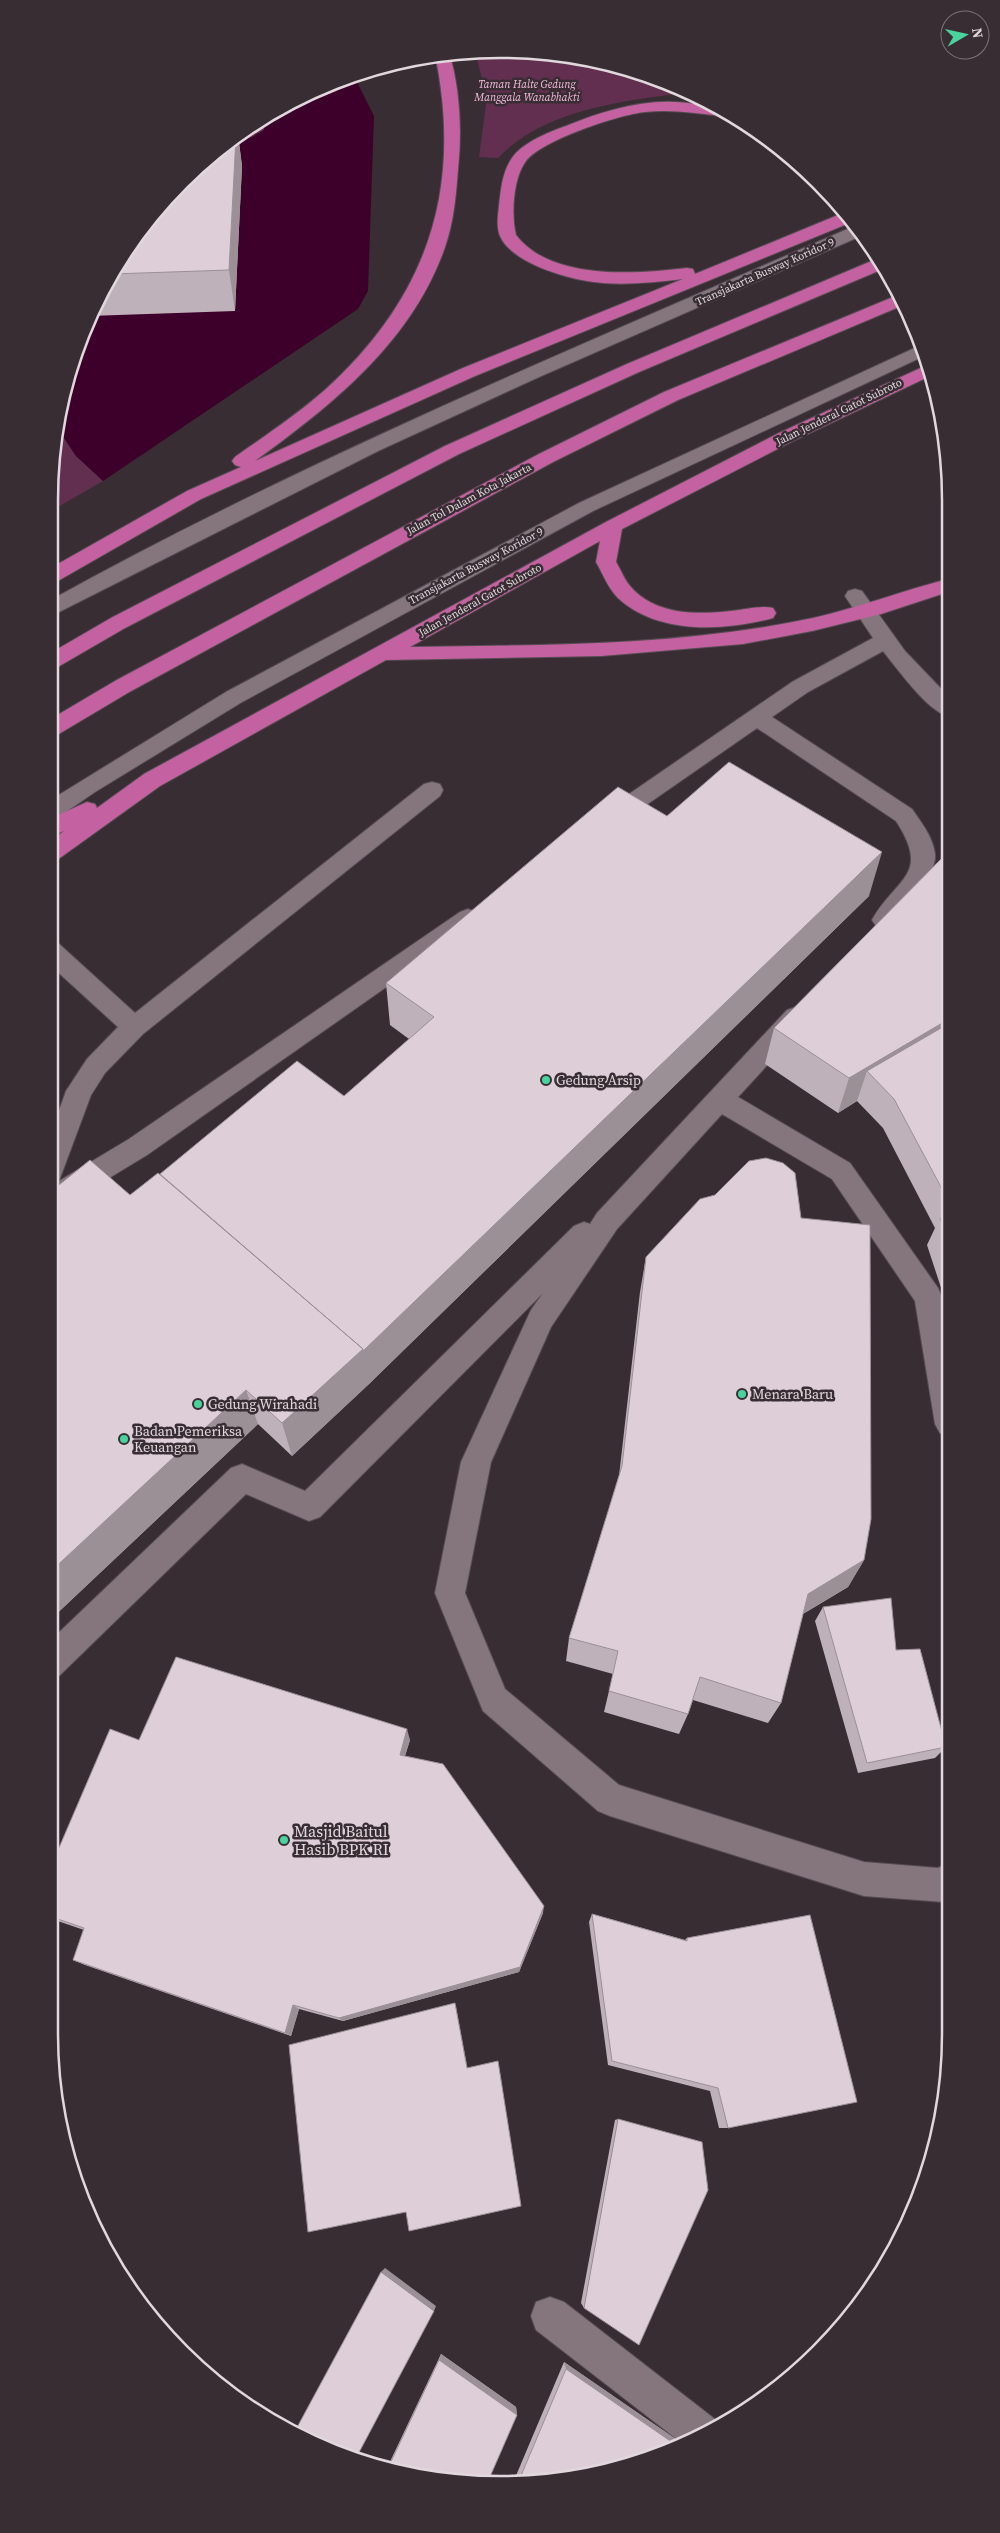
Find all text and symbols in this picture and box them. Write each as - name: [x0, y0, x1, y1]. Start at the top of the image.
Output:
- north arrow: [940, 10, 990, 60]
- text: N: [967, 26, 989, 40]
- park label: Taman Halte Gedung Manggala Wanabhakti: [473, 77, 580, 105]
- street label: Transjakarta Busway Koridor 9: [693, 235, 837, 309]
- street label: Jalan Jenderal Gatot Subroto: [773, 375, 905, 450]
- street label: Jalan Tol Dalam Kota Jakarta: [403, 460, 534, 539]
- street label: Transjakarta Busway Koridor 9: [406, 524, 546, 608]
- street label: Jalan Jenderal Gatot Subroto: [415, 560, 544, 641]
- place label: Gedung Arsip: [556, 1070, 641, 1090]
- marker: Gedung Arsip: [540, 1074, 552, 1086]
- place label: Menara Baru: [752, 1384, 833, 1404]
- marker: Menara Baru: [736, 1388, 748, 1400]
- place label: Gedung Wirahadi: [208, 1394, 317, 1414]
- marker: Gedung Wirahadi: [192, 1398, 204, 1410]
- place label: Badan Pemeriksa Keuangan: [134, 1421, 243, 1457]
- marker: Badan Pemeriksa Keuangan: [118, 1433, 130, 1445]
- place label: Masjid Baitul Hasib BPK RI: [294, 1820, 389, 1860]
- marker: Masjid Baitul Hasib BPK RI: [278, 1834, 290, 1846]

